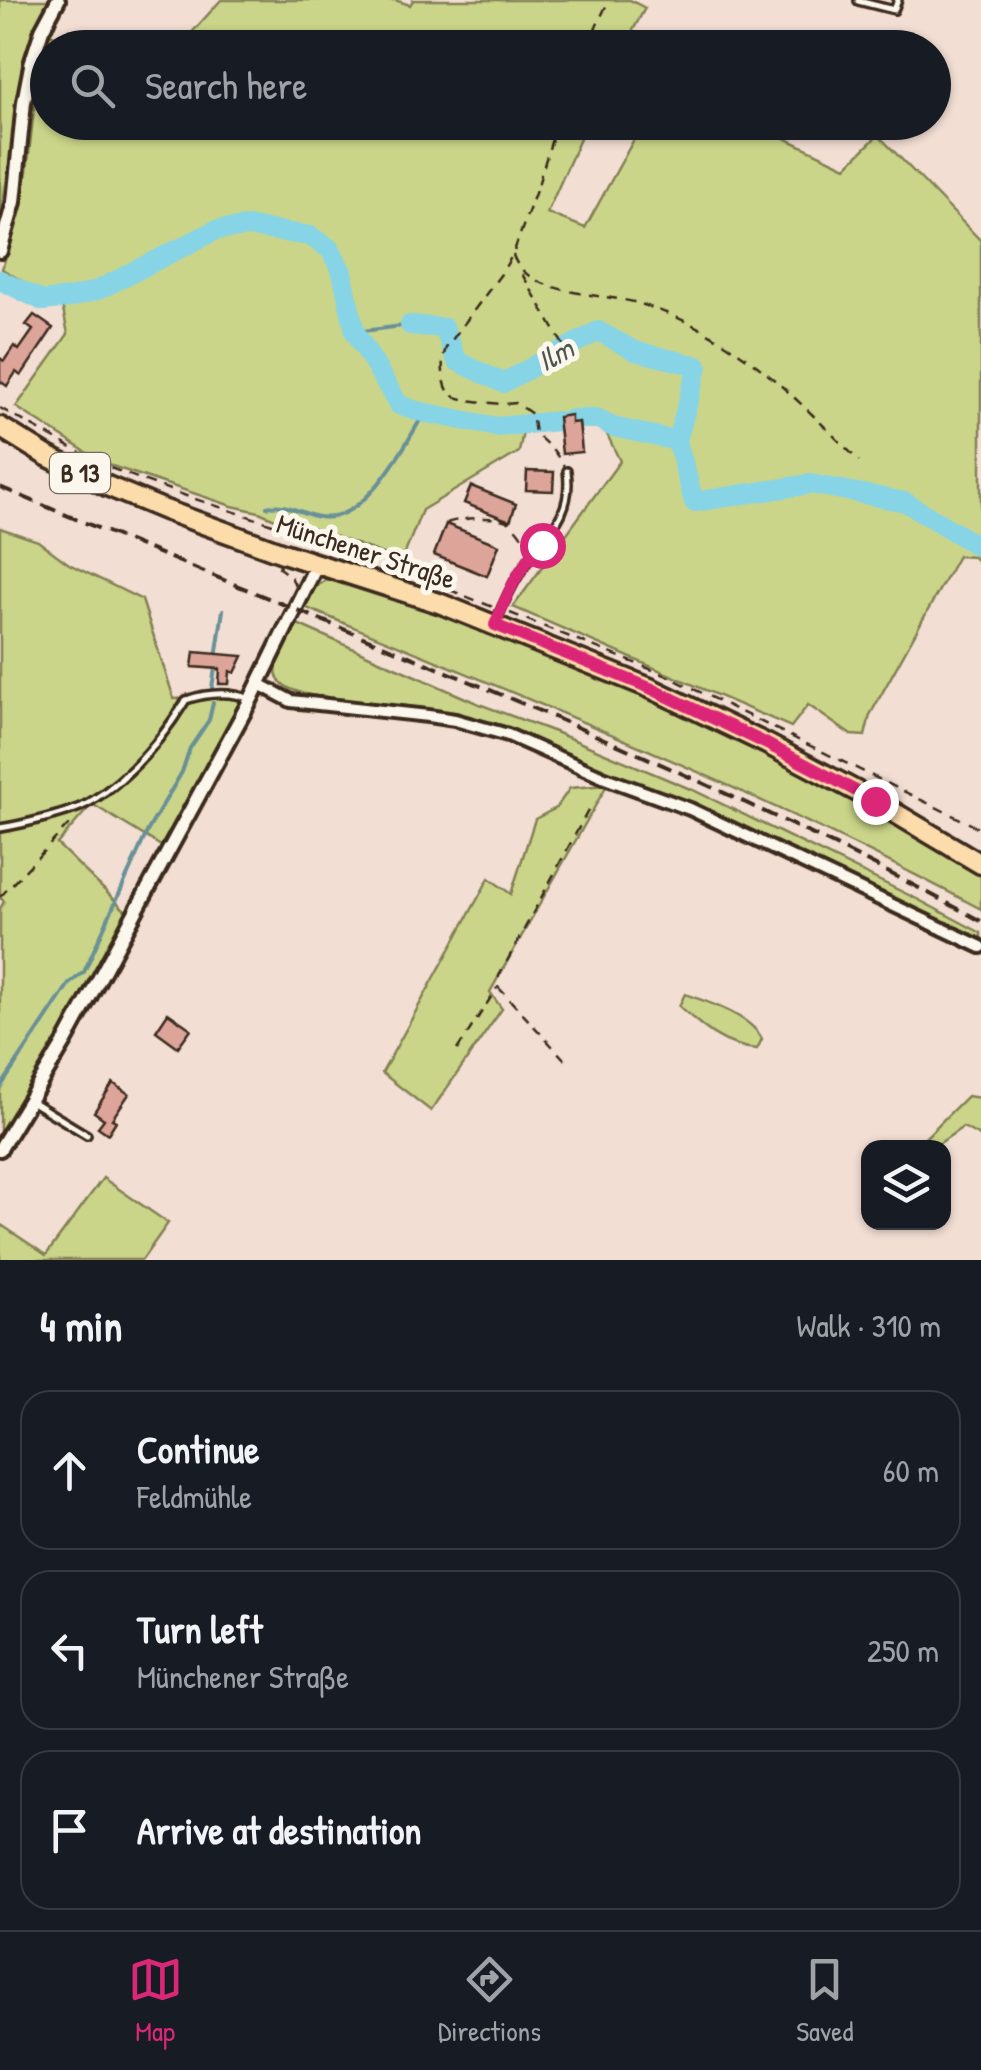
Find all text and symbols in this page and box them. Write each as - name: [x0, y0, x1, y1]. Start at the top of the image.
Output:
- search box: [30, 30, 951, 140]
- icon: search: [65, 58, 120, 113]
- text: Search here: [145, 59, 307, 111]
- water label: Ilm: [530, 327, 582, 380]
- road number: B 13: [50, 453, 110, 493]
- street label: Münchener Straße: [272, 504, 460, 598]
- route start: [520, 523, 566, 569]
- route end: [853, 779, 899, 825]
- map controls: [861, 1140, 951, 1230]
- button: layers: [861, 1140, 951, 1230]
- text: 4 min: [40, 1297, 122, 1354]
- text: Walk · 310 m: [796, 1304, 941, 1347]
- text: Continue: [137, 1423, 259, 1475]
- icon: ahead: [42, 1443, 97, 1498]
- text: 60 m: [883, 1449, 939, 1492]
- text: Feldmühle: [137, 1475, 252, 1518]
- text: Turn left: [137, 1603, 262, 1655]
- icon: left: [42, 1623, 97, 1678]
- text: 250 m: [867, 1629, 939, 1672]
- text: Münchener Straße: [137, 1655, 349, 1698]
- icon: arrive: [42, 1803, 97, 1858]
- text: Arrive at destination: [137, 1804, 421, 1856]
- tab: Map: [128, 1952, 183, 2050]
- tab: Directions: [438, 1952, 541, 2050]
- tab: Saved: [796, 1952, 853, 2050]

